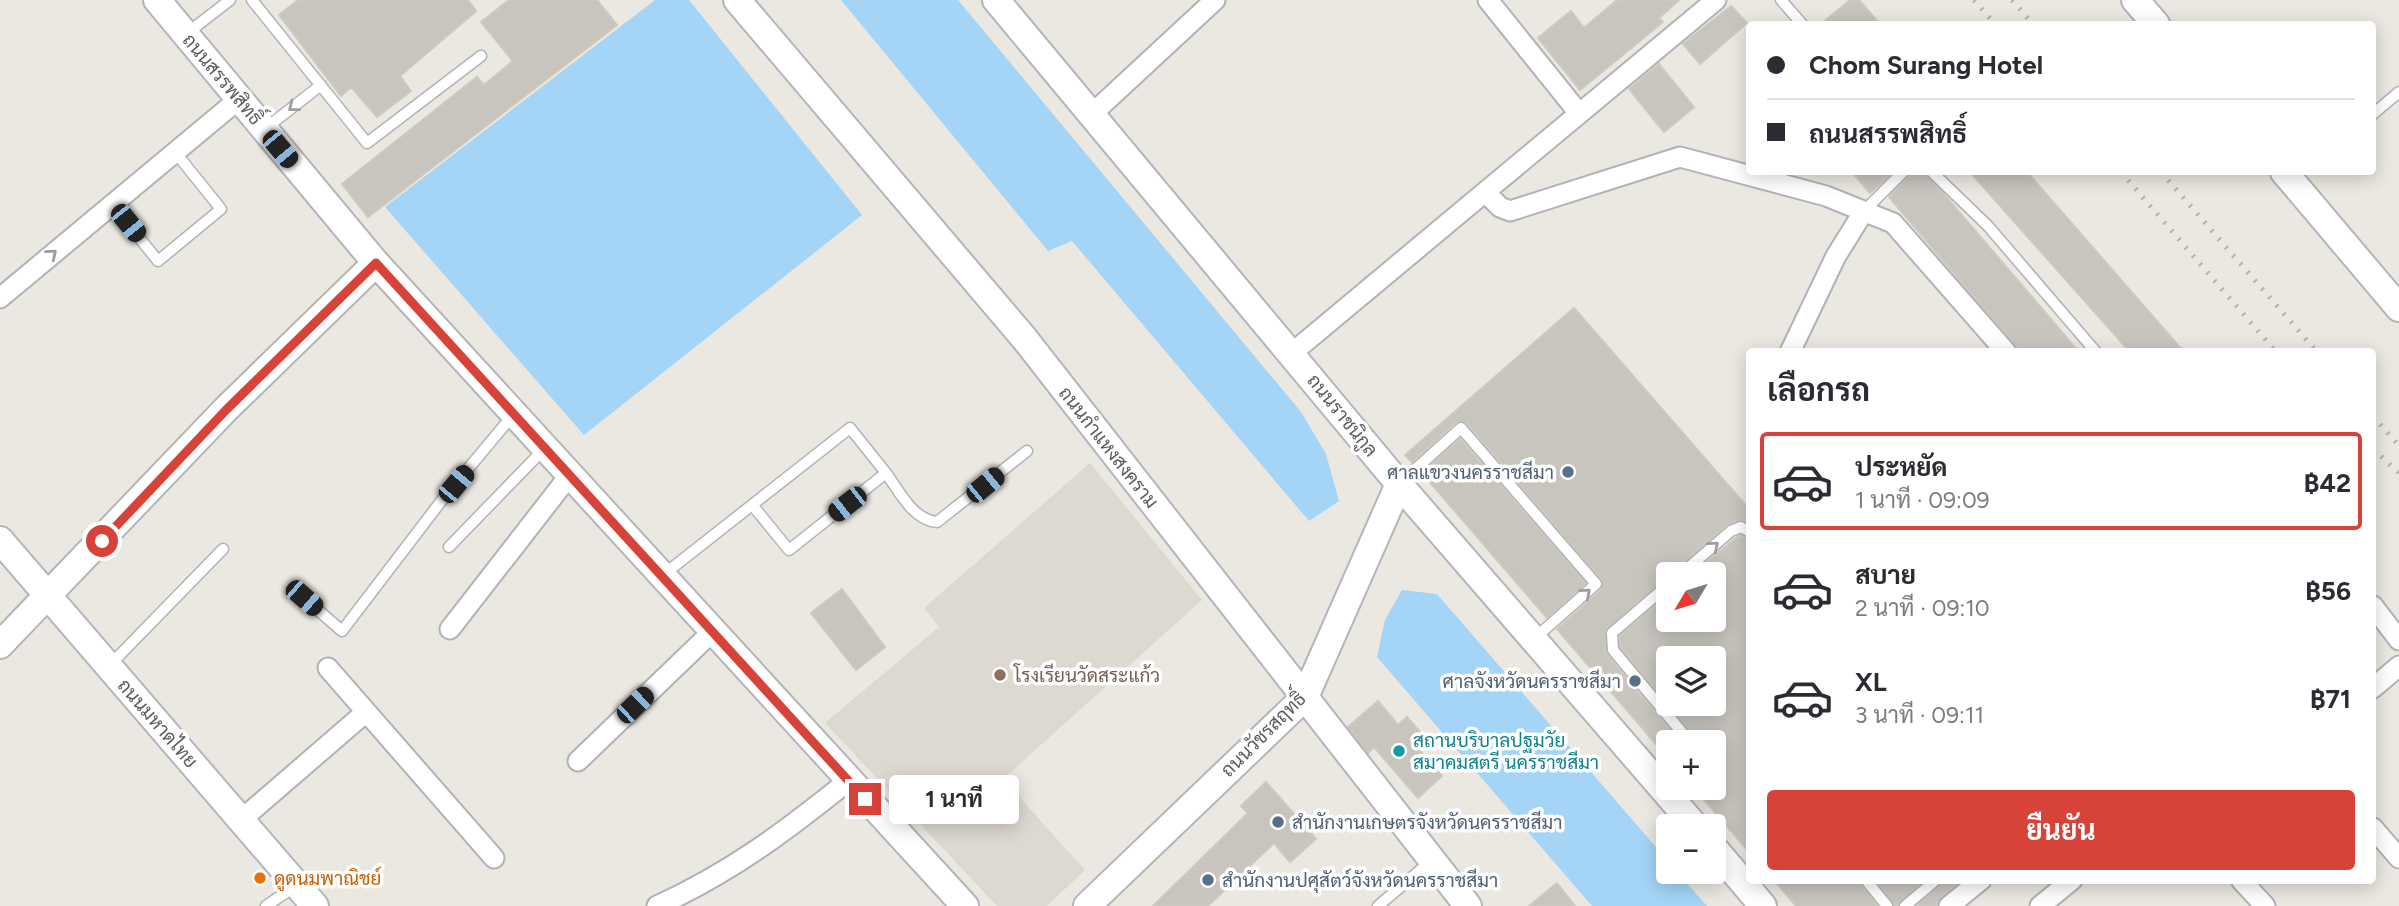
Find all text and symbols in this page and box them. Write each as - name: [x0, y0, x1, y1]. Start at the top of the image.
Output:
- street label: ถนนสรรพสิทธิ์: [178, 24, 273, 130]
- text: Chom Surang Hotel: [1809, 49, 2043, 81]
- one-way arrow: [288, 99, 300, 112]
- text: ถนนสรรพสิทธิ์: [1809, 118, 1967, 150]
- car: [259, 126, 302, 172]
- car: [107, 200, 150, 246]
- one-way arrow: [44, 250, 57, 262]
- street label: ถนนราชนิกูล: [1301, 370, 1383, 462]
- text: เลือกรถ: [1767, 371, 1870, 409]
- street label: ถนนกำแหงสงคราม: [1054, 382, 1163, 513]
- icon: car: [1771, 450, 1834, 513]
- text: ประหยัด: [1855, 451, 1948, 483]
- place label: ศาลแขวงนครราชสีมา: [1387, 460, 1554, 484]
- car: [435, 461, 478, 507]
- car: [963, 464, 1008, 506]
- marker: ศาลแขวงนครราชสีมา: [1560, 464, 1576, 480]
- text: ฿42: [2304, 467, 2351, 499]
- car: [824, 483, 871, 525]
- text: 1 นาที · 09:09: [1855, 486, 1990, 514]
- route start: [86, 525, 118, 557]
- one-way arrow: [1706, 542, 1719, 554]
- icon: car: [1771, 558, 1834, 621]
- text: สบาย: [1855, 559, 1916, 591]
- north arrow: [1656, 562, 1726, 632]
- map controls: [1656, 562, 1726, 884]
- text: ฿56: [2305, 575, 2351, 607]
- car: [282, 576, 327, 620]
- one-way arrow: [1578, 589, 1591, 602]
- text: 2 นาที · 09:10: [1855, 594, 1989, 622]
- button: layers: [1656, 646, 1726, 716]
- place label: โรงเรียนวัดสระแก้ว: [1013, 663, 1160, 687]
- icon: car: [1771, 666, 1834, 729]
- text: XL: [1855, 666, 1887, 698]
- marker: โรงเรียนวัดสระแก้ว: [992, 667, 1008, 683]
- place label: ศาลจังหวัดนครราชสีมา: [1442, 669, 1621, 693]
- marker: ศาลจังหวัดนครราชสีมา: [1627, 673, 1643, 689]
- street label: ถนนมหาดไทย: [113, 674, 203, 772]
- street label: ถนนวัชรสฤทธิ์: [1211, 682, 1311, 782]
- car: [613, 683, 658, 727]
- text: ฿71: [2310, 683, 2351, 715]
- text: 3 นาที · 09:11: [1855, 701, 1984, 729]
- place label: สถานบริบาลปฐมวัย สมาคมสตรี นครราชสีมา: [1413, 729, 1599, 774]
- button: +: [1656, 730, 1726, 800]
- marker: สถานบริบาลปฐมวัย สมาคมสตรี นครราชสีมา: [1391, 743, 1407, 759]
- callout: 1 นาที: [890, 774, 1019, 824]
- route end: [849, 783, 881, 815]
- text: 1 นาที: [925, 785, 983, 813]
- button: ยืนยัน: [1767, 790, 2355, 870]
- place label: สำนักงานเกษตรจังหวัดนครราชสีมา: [1292, 810, 1563, 834]
- marker: สำนักงานเกษตรจังหวัดนครราชสีมา: [1270, 814, 1286, 830]
- button: −: [1656, 814, 1726, 884]
- place label: ดูดนมพาณิชย์: [274, 866, 381, 892]
- place label: สำนักงานปศุสัตว์จังหวัดนครราชสีมา: [1222, 868, 1498, 893]
- marker: ดูดนมพาณิชย์: [252, 870, 268, 886]
- marker: สำนักงานปศุสัตว์จังหวัดนครราชสีมา: [1200, 872, 1216, 888]

